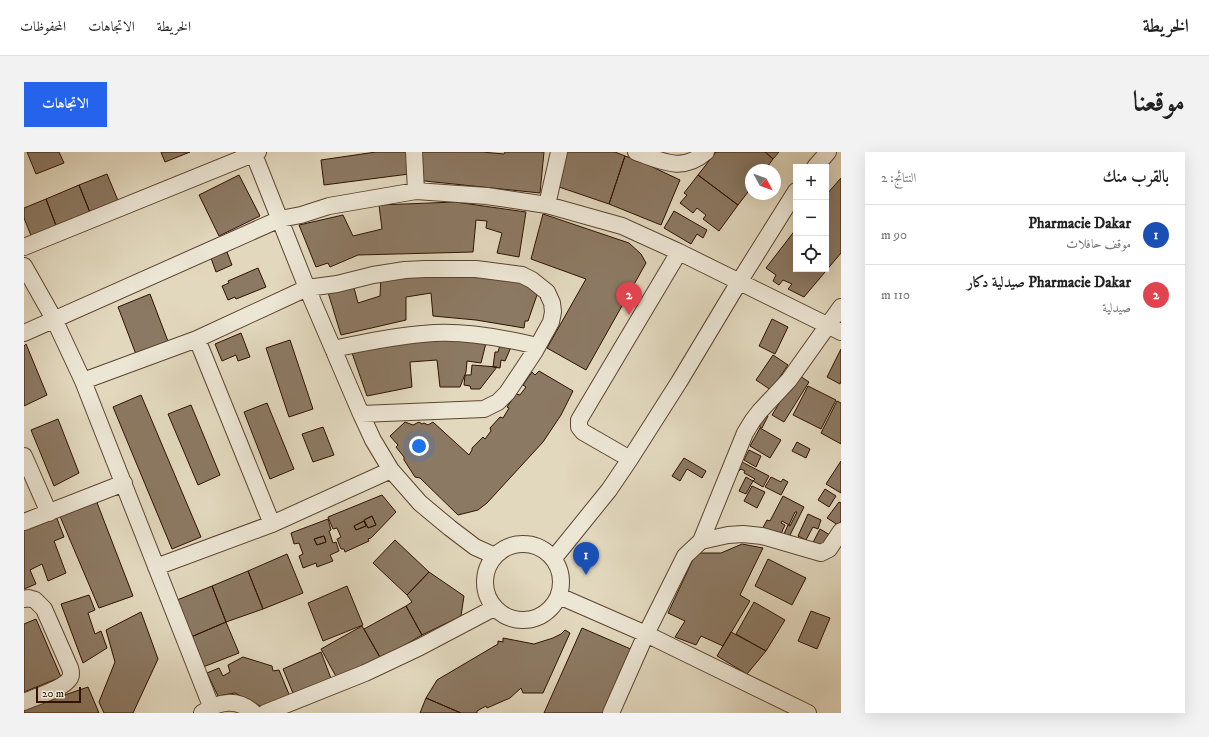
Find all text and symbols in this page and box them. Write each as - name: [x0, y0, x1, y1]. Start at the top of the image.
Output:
- text: الخريطة: [1143, 15, 1189, 38]
- text: المحفوظات: [20, 18, 66, 36]
- text: الاتجاهات: [88, 18, 135, 36]
- text: الخريطة: [157, 18, 191, 36]
- button: الاتجاهات: [24, 82, 107, 127]
- text: موقعنا: [1133, 85, 1185, 120]
- north arrow: [745, 164, 781, 200]
- map controls: [793, 164, 829, 272]
- button: +: [793, 164, 829, 200]
- text: بالقرب منك: [1103, 166, 1169, 188]
- text: النتائج: 2: [881, 170, 916, 186]
- button: −: [793, 200, 829, 236]
- text: Pharmacie Dakar: [1028, 214, 1131, 233]
- text: 90 m: [881, 227, 907, 243]
- text: 1: [1154, 227, 1158, 243]
- button: locate: [793, 236, 829, 272]
- text: موقف حافلات: [1066, 236, 1131, 252]
- text: Pharmacie Dakar صيدلية دكار: [967, 273, 1131, 292]
- pin: 2: [616, 282, 642, 315]
- text: 110 m: [881, 287, 910, 303]
- text: 2: [1153, 287, 1159, 303]
- text: صيدلية: [1102, 300, 1131, 316]
- your location: [409, 436, 429, 456]
- pin: 1: [573, 542, 599, 575]
- scale bar: [36, 685, 81, 704]
- text: 20 m: [42, 687, 64, 701]

